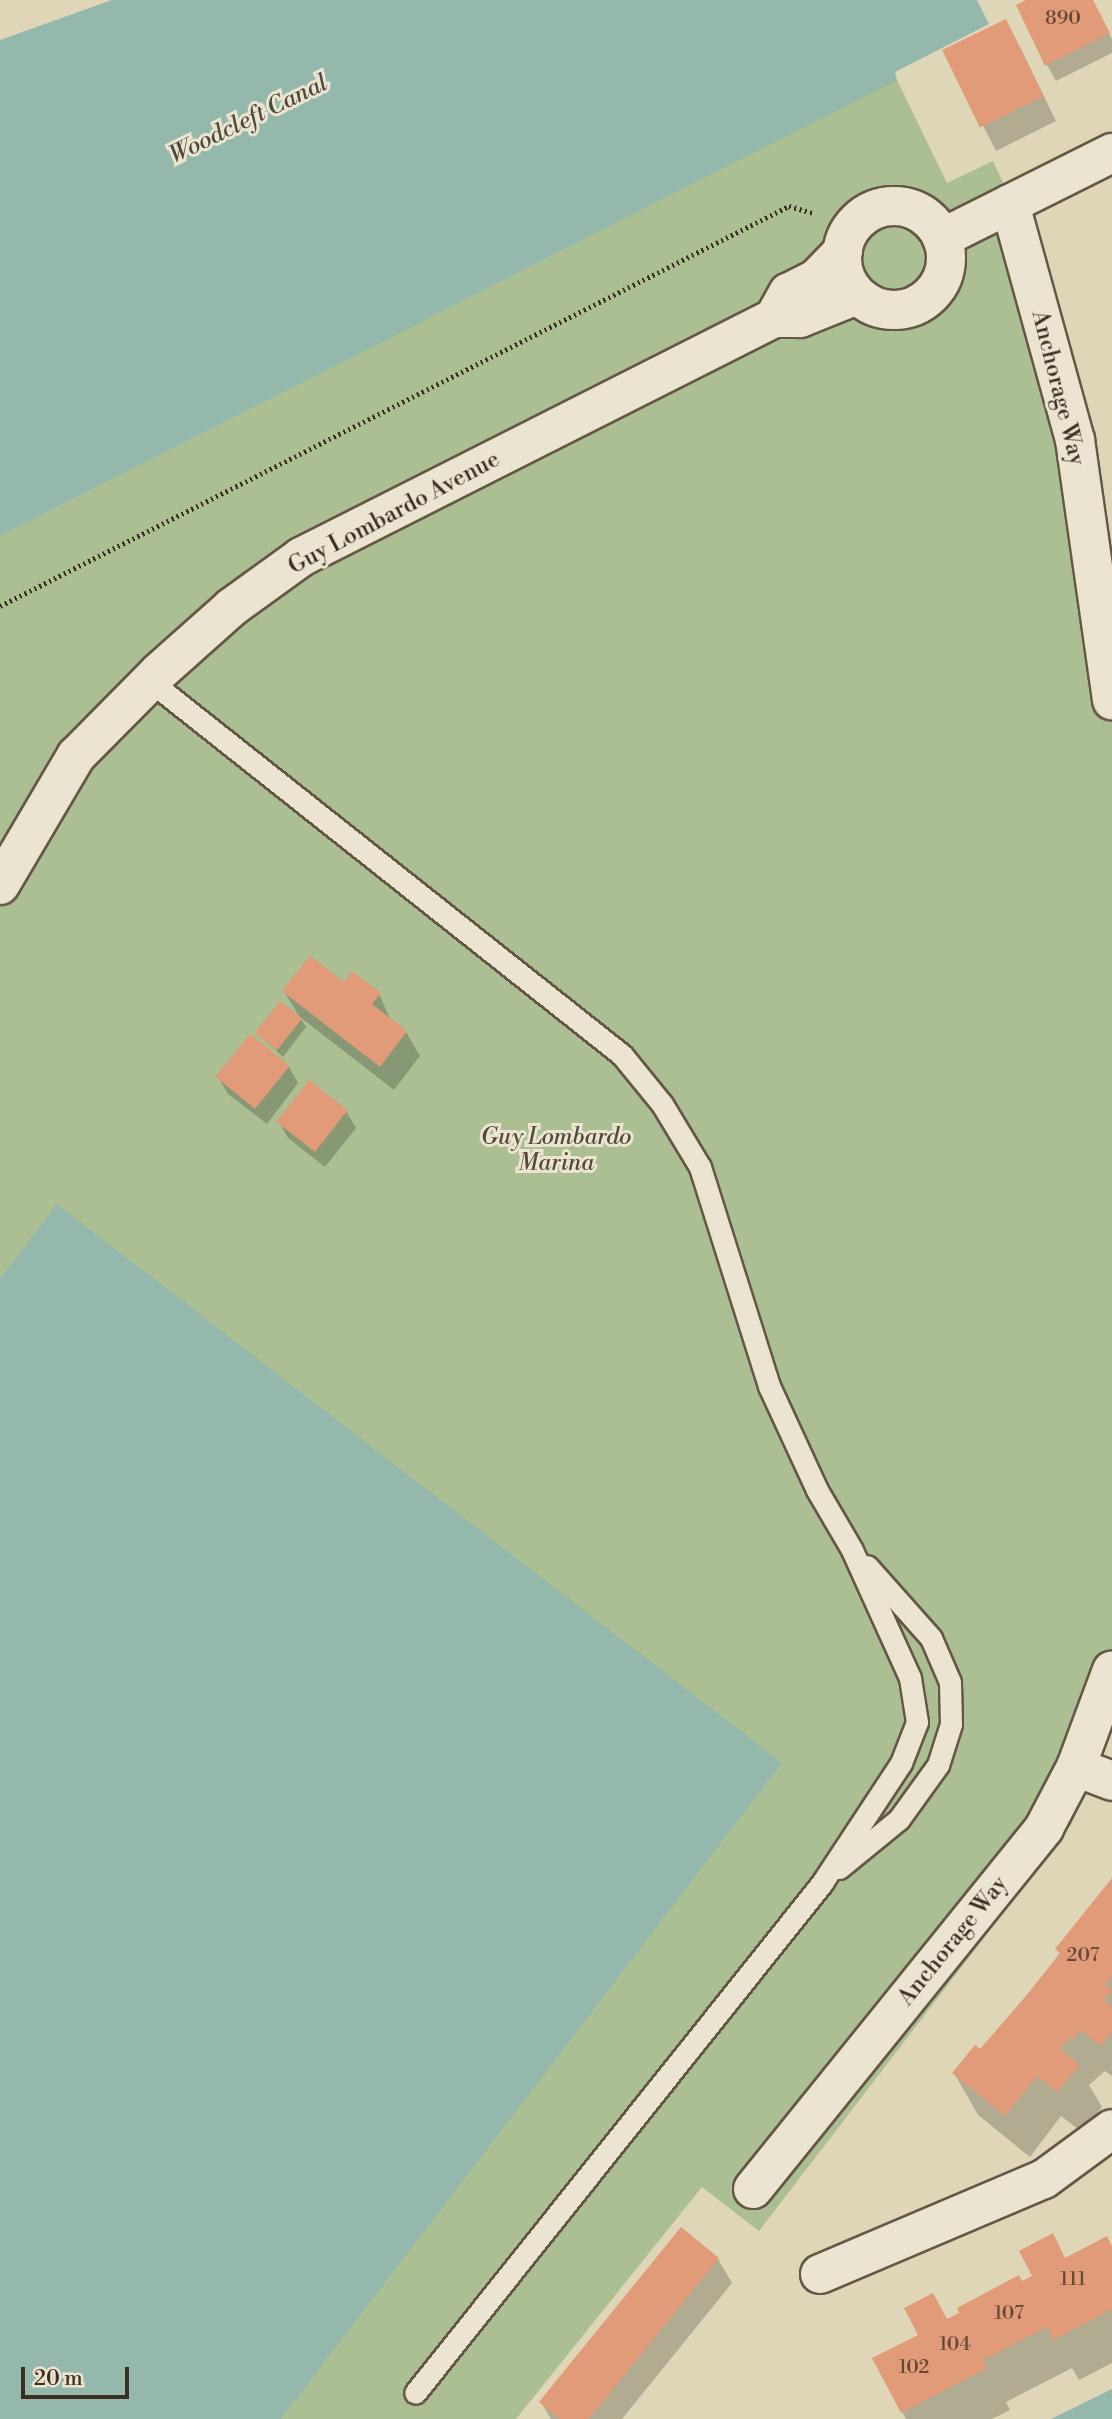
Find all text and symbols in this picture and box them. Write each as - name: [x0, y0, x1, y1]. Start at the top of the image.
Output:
- house number: 890: [1045, 8, 1081, 30]
- water label: Woodcleft Canal: [165, 69, 333, 171]
- street label: Anchorage Way: [1025, 308, 1091, 468]
- street label: Guy Lombardo Avenue: [284, 446, 504, 580]
- park label: Guy Lombardo Marina: [481, 1123, 631, 1177]
- street label: Anchorage Way: [892, 1871, 1014, 2011]
- house number: 207: [1067, 1945, 1099, 1967]
- house number: 111: [1060, 2269, 1086, 2291]
- house number: 107: [994, 2303, 1024, 2325]
- house number: 104: [939, 2334, 971, 2356]
- scale bar: [24, 2352, 133, 2396]
- house number: 102: [899, 2357, 929, 2379]
- text: 20 m: [34, 2366, 83, 2392]

